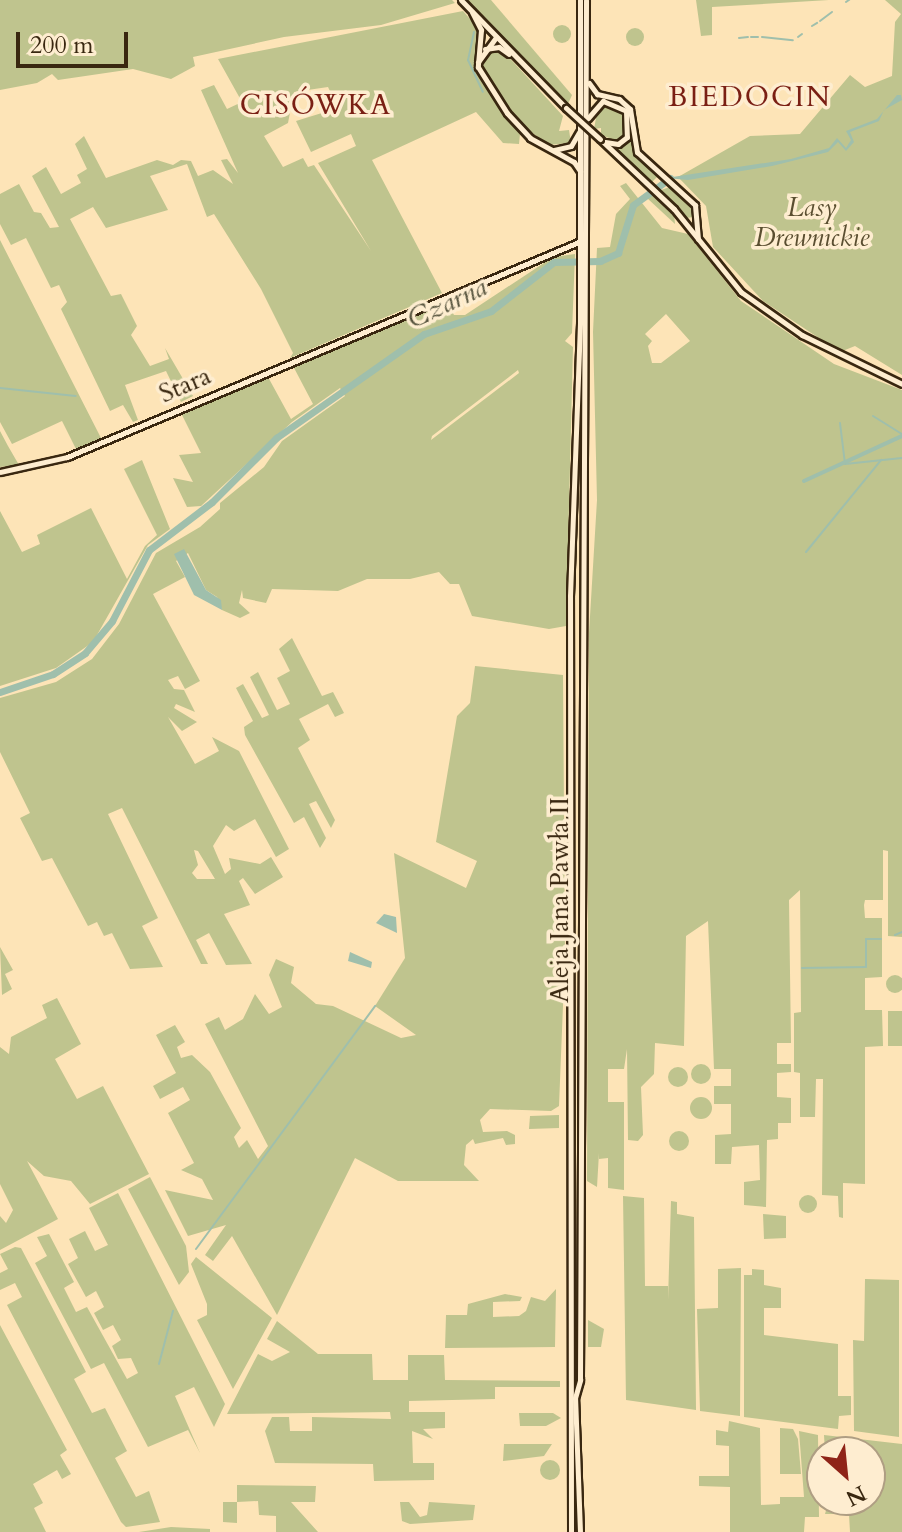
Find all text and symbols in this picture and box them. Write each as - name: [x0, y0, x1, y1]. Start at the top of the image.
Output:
- scale bar: [20, 16, 132, 66]
- text: 200 m: [30, 29, 94, 62]
- district label: BIEDOCIN: [668, 80, 832, 114]
- district label: CISÓWKA: [240, 88, 392, 122]
- park label: Lasy Drewnickie: [755, 192, 869, 254]
- water label: Czarna: [402, 270, 492, 336]
- street label: Stara: [154, 360, 216, 410]
- street label: Aleja Jana Pawła II: [544, 797, 576, 1003]
- north arrow: [806, 1436, 886, 1516]
- text: N: [841, 1478, 871, 1513]

